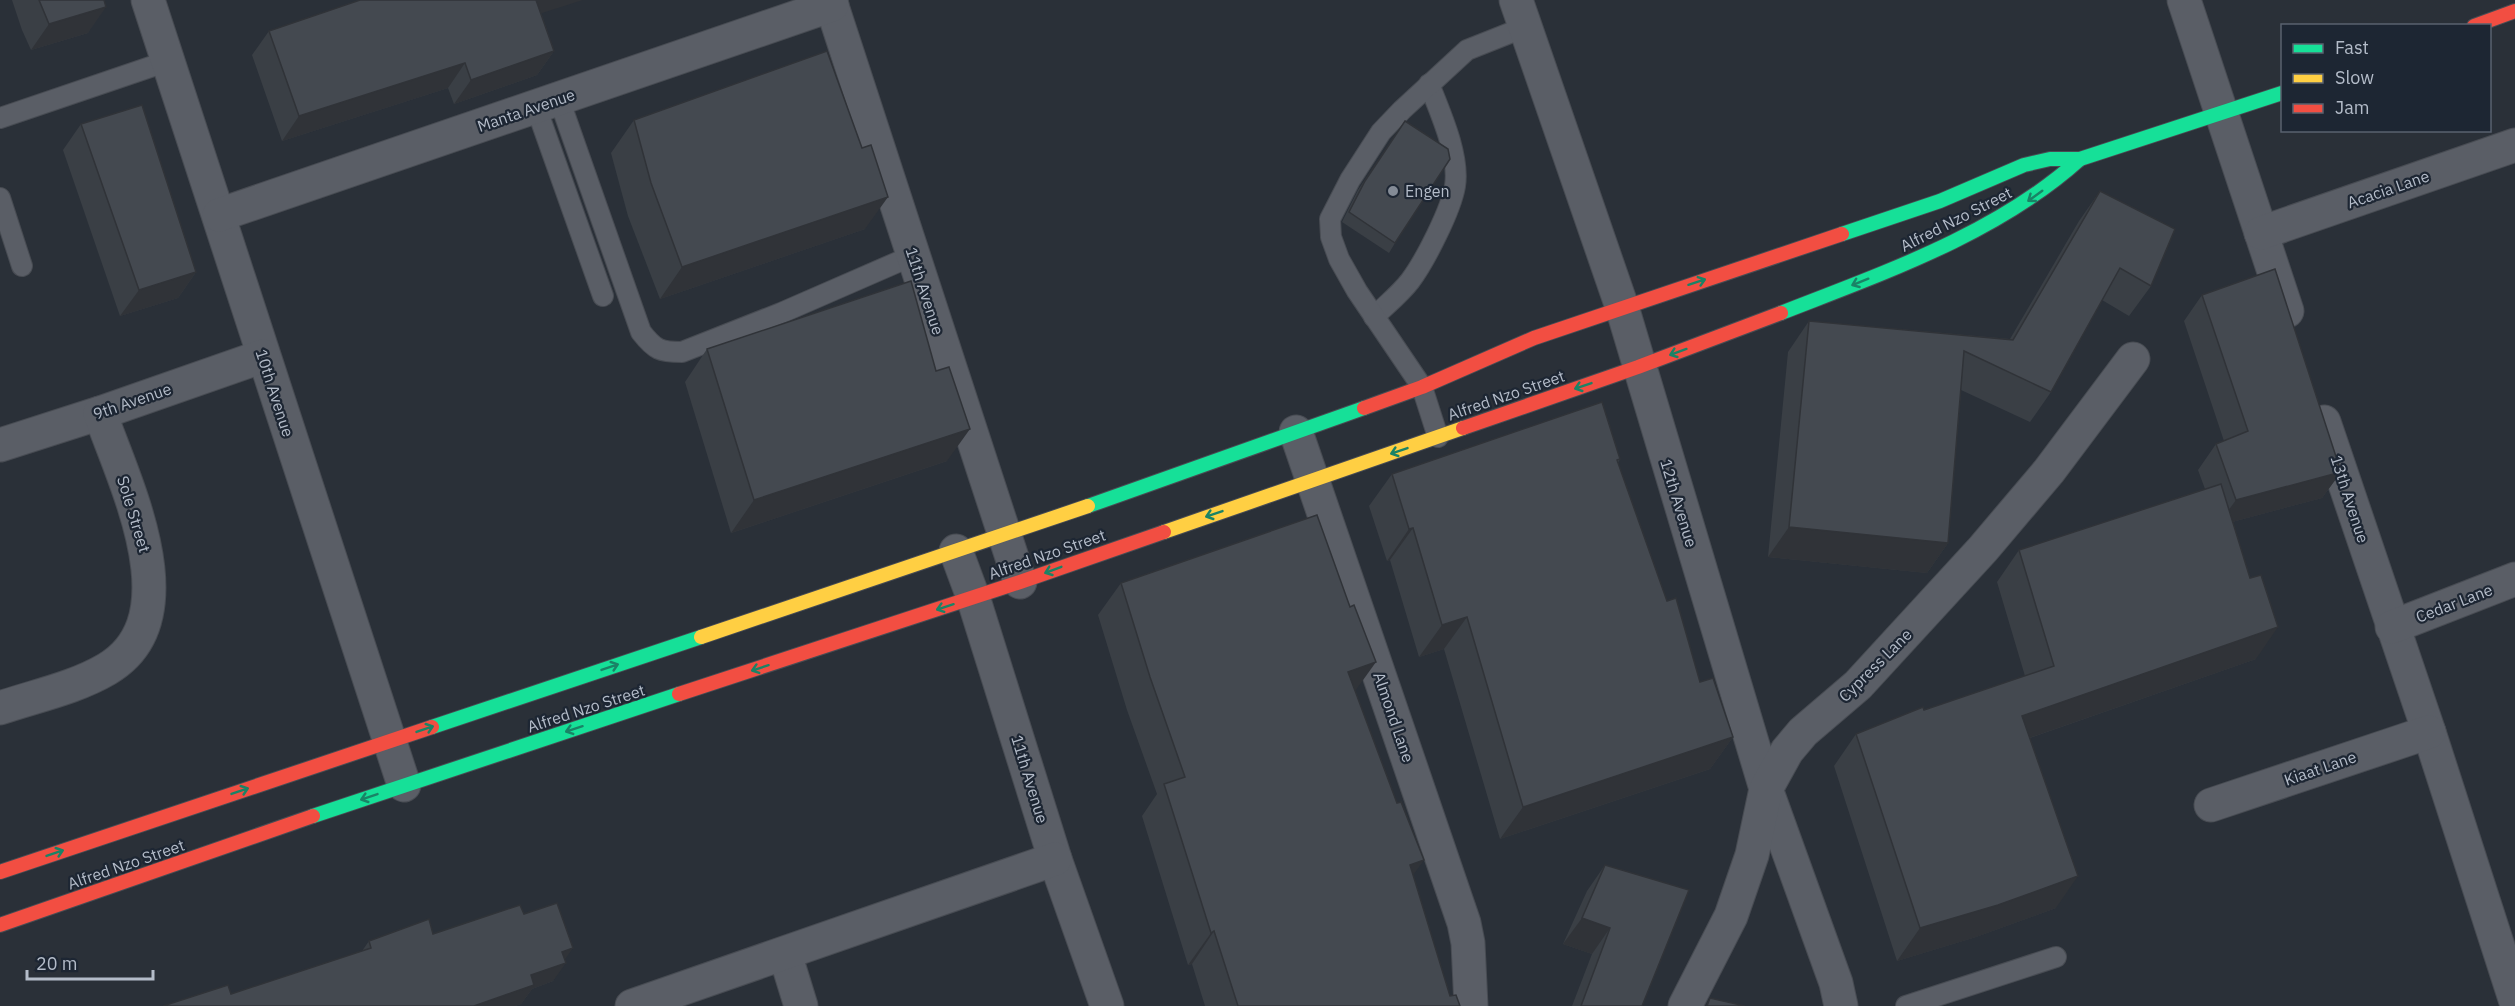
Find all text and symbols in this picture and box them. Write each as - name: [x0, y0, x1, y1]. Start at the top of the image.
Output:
- legend: [2281, 24, 2491, 132]
- text: Fast: [2335, 36, 2369, 59]
- text: Slow: [2335, 66, 2374, 89]
- street label: Manta Avenue: [475, 84, 578, 136]
- text: Jam: [2335, 96, 2370, 119]
- street label: Acacia Lane: [2344, 166, 2432, 212]
- place label: Engen: [1405, 181, 1450, 201]
- street label: Alfred Nzo Street: [1897, 182, 2015, 256]
- marker: Engen: [1386, 184, 1400, 198]
- one-way arrow: [2027, 190, 2043, 202]
- street label: 11th Avenue: [901, 245, 949, 338]
- one-way arrow: [1687, 276, 1706, 287]
- one-way arrow: [1851, 277, 1870, 288]
- street label: 10th Avenue: [251, 347, 299, 440]
- one-way arrow: [1669, 347, 1688, 358]
- street label: Alfred Nzo Street: [1445, 366, 1567, 424]
- street label: 9th Avenue: [90, 378, 174, 424]
- one-way arrow: [1574, 381, 1593, 392]
- one-way arrow: [1390, 446, 1409, 457]
- street label: 13th Avenue: [2326, 453, 2374, 546]
- street label: 12th Avenue: [1656, 457, 1702, 550]
- street label: Sole Street: [113, 473, 155, 555]
- one-way arrow: [1206, 510, 1224, 521]
- street label: Alfred Nzo Street: [986, 525, 1108, 583]
- one-way arrow: [1044, 565, 1063, 576]
- street label: Cedar Lane: [2413, 579, 2495, 627]
- one-way arrow: [936, 602, 955, 613]
- street label: Cypress Lane: [1834, 624, 1916, 706]
- one-way arrow: [600, 661, 619, 672]
- one-way arrow: [751, 663, 770, 674]
- street label: Almond Lane: [1369, 669, 1419, 765]
- street label: Alfred Nzo Street: [525, 680, 647, 736]
- one-way arrow: [415, 723, 434, 734]
- one-way arrow: [565, 724, 584, 735]
- street label: 11th Avenue: [1007, 733, 1053, 826]
- street label: Kiaat Lane: [2281, 746, 2359, 790]
- one-way arrow: [230, 785, 249, 796]
- one-way arrow: [361, 793, 379, 804]
- street label: Alfred Nzo Street: [65, 835, 187, 893]
- one-way arrow: [46, 847, 64, 858]
- scale bar: [27, 943, 153, 981]
- text: 20 m: [36, 952, 78, 975]

